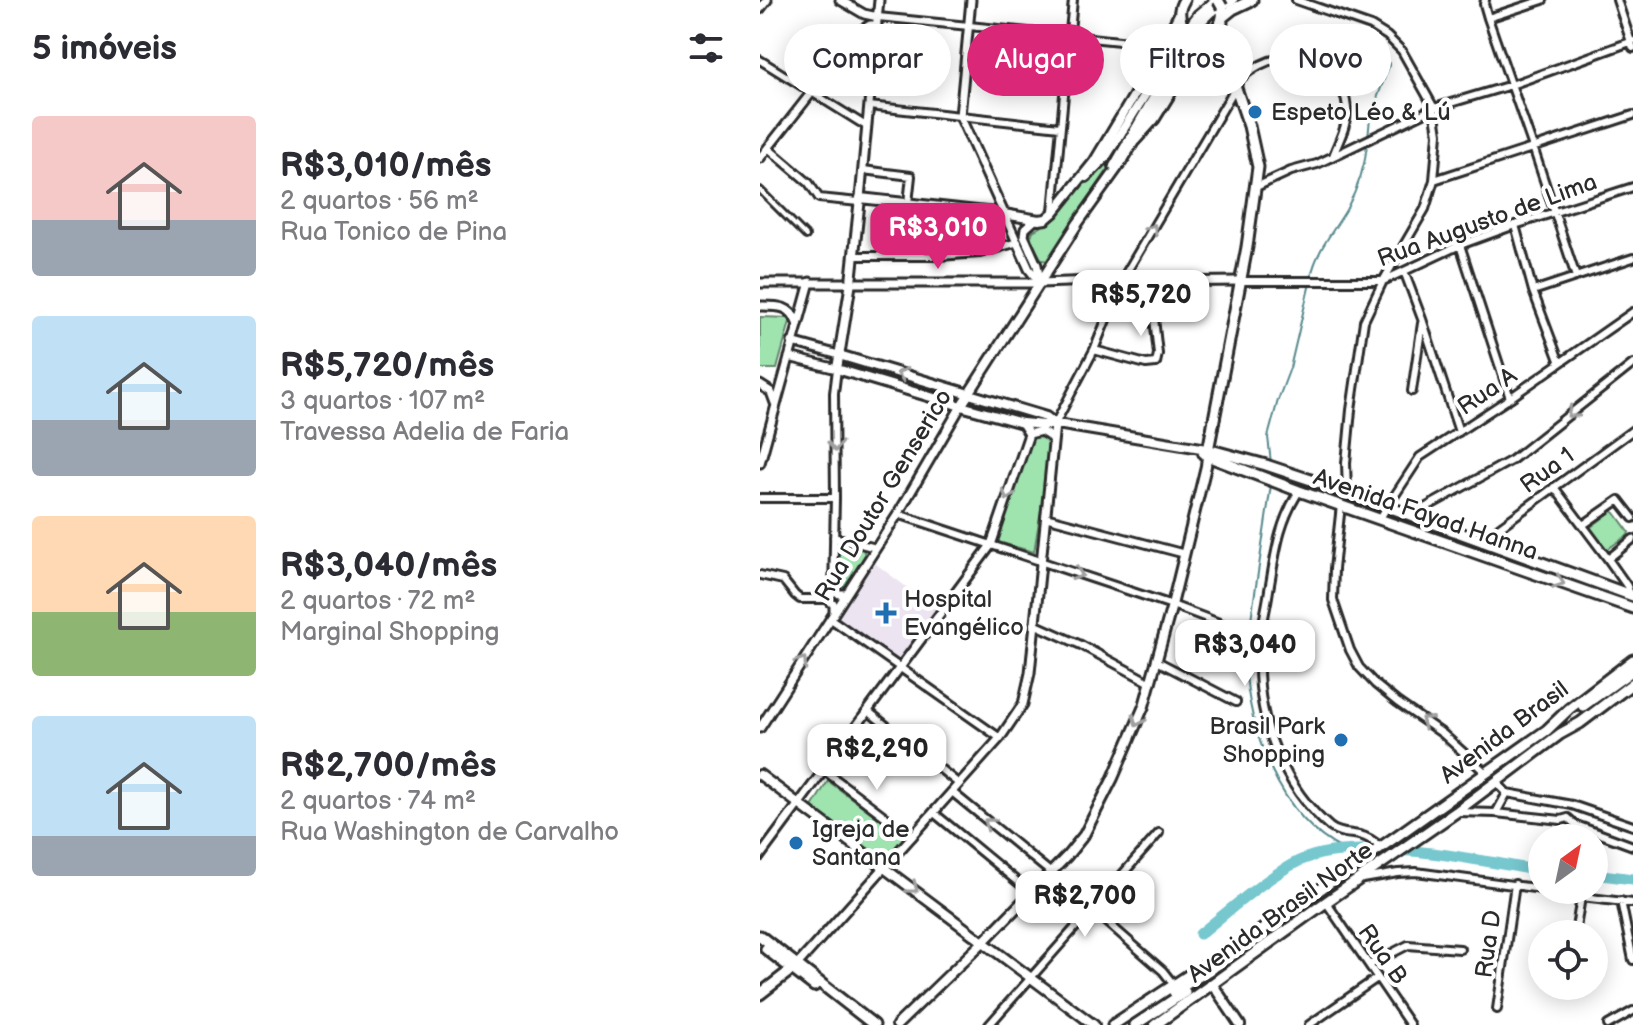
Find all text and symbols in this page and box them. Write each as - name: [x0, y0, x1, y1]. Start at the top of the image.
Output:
- chip: Comprar: [784, 24, 951, 96]
- chip: Alugar: [967, 24, 1104, 96]
- chip: Filtros: [1120, 24, 1253, 96]
- chip: Novo: [1269, 24, 1391, 96]
- icon: filters: [684, 26, 728, 70]
- text: 5 imóveis: [32, 28, 177, 69]
- place label: Espeto Léo & Lú: [1271, 98, 1451, 127]
- marker: Espeto Léo & Lú: [1246, 103, 1264, 121]
- text: R$3,010/mês: [280, 145, 491, 186]
- icon: home: [96, 148, 192, 244]
- street label: Rua Augusto de Lima: [1373, 167, 1601, 274]
- text: 2 quartos · 56 m²: [280, 186, 479, 217]
- pin: R$3,010: [864, 203, 1012, 271]
- text: R$3,010: [888, 213, 988, 244]
- text: Rua Tonico de Pina: [280, 217, 507, 248]
- one-way arrow: [1142, 223, 1158, 238]
- pin: R$5,720: [1067, 270, 1215, 338]
- text: R$5,720: [1090, 280, 1192, 311]
- text: R$5,720/mês: [280, 345, 494, 386]
- icon: home: [96, 348, 192, 444]
- street label: Rua A: [1452, 361, 1523, 422]
- one-way arrow: [895, 367, 909, 383]
- street label: Rua Doutor Genserico: [809, 384, 958, 607]
- text: 3 quartos · 107 m²: [280, 386, 485, 417]
- one-way arrow: [1567, 403, 1581, 418]
- text: Travessa Adelia de Faria: [280, 417, 569, 448]
- one-way arrow: [826, 440, 843, 453]
- street label: Rua 1: [1515, 441, 1580, 500]
- street label: Avenida Fayad Hanna: [1310, 462, 1542, 567]
- one-way arrow: [1002, 487, 1018, 501]
- text: R$3,040/mês: [280, 545, 497, 586]
- icon: home: [96, 548, 192, 644]
- one-way arrow: [1070, 564, 1084, 580]
- one-way arrow: [1552, 572, 1566, 589]
- place label: Hospital Evangélico: [904, 585, 1024, 642]
- text: 2 quartos · 72 m²: [280, 586, 475, 617]
- marker: Hospital Evangélico: [875, 602, 897, 624]
- text: Marginal Shopping: [280, 617, 500, 648]
- pin: R$3,040: [1171, 620, 1319, 688]
- text: R$3,040: [1193, 630, 1297, 661]
- one-way arrow: [793, 656, 808, 671]
- street label: Avenida Brasil: [1434, 675, 1574, 790]
- place label: Brasil Park Shopping: [1209, 712, 1325, 769]
- one-way arrow: [1131, 713, 1147, 727]
- one-way arrow: [1421, 716, 1435, 731]
- pin: R$2,290: [803, 724, 951, 792]
- marker: Brasil Park Shopping: [1332, 731, 1350, 749]
- text: R$2,290: [825, 734, 929, 765]
- text: R$2,700/mês: [280, 745, 496, 786]
- icon: home: [96, 748, 192, 844]
- text: 2 quartos · 74 m²: [280, 786, 476, 817]
- place label: Igreja de Santana: [812, 815, 909, 872]
- text: Rua Washington de Carvalho: [280, 817, 619, 848]
- one-way arrow: [984, 818, 999, 833]
- north arrow: [1528, 824, 1608, 904]
- map controls: [1528, 824, 1608, 1000]
- marker: Igreja de Santana: [787, 834, 805, 852]
- street label: Avenida Brasil Norte: [1182, 836, 1378, 989]
- pin: R$2,700: [1011, 871, 1159, 939]
- one-way arrow: [904, 879, 918, 893]
- text: R$2,700: [1033, 881, 1137, 912]
- street label: Rua D: [1469, 908, 1508, 980]
- street label: Rua B: [1352, 919, 1414, 990]
- button: locate: [1528, 920, 1608, 1000]

